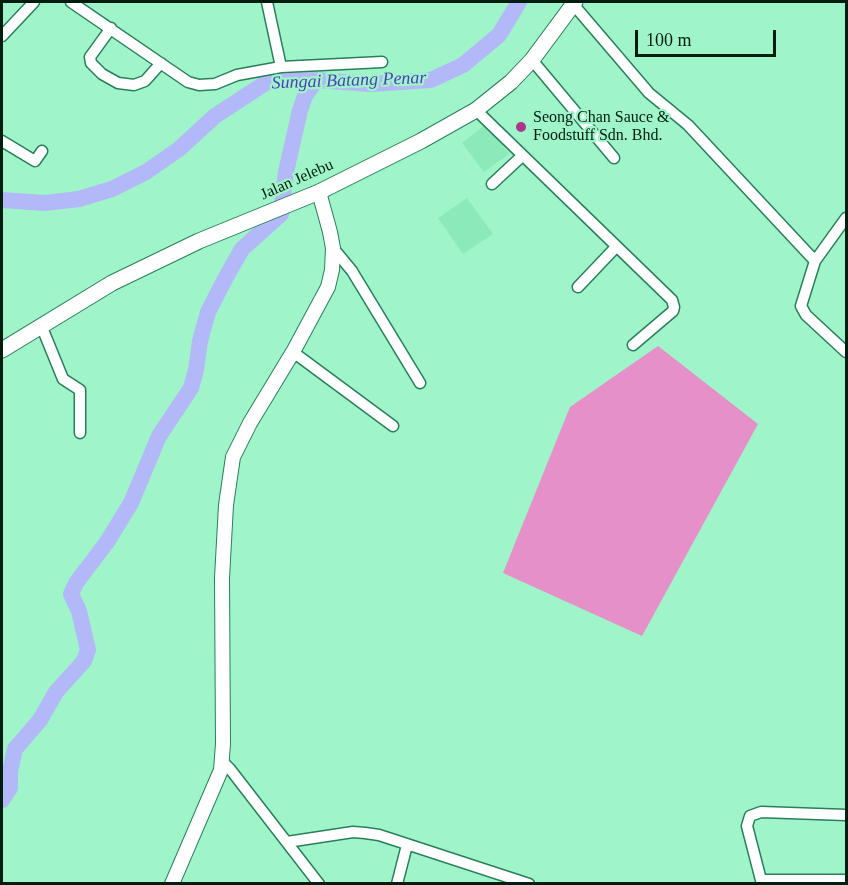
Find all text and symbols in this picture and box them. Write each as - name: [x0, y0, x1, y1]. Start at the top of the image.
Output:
- scale bar: [638, 18, 779, 56]
- text: 100 m: [646, 30, 692, 50]
- water label: Sungai Batang Penar: [271, 68, 427, 94]
- place label: Seong Chan Sauce & Foodstuff Sdn. Bhd.: [533, 108, 669, 146]
- marker: Seong Chan Sauce & Foodstuff Sdn. Bhd.: [514, 120, 528, 134]
- street label: Jalan Jelebu: [258, 155, 336, 205]

